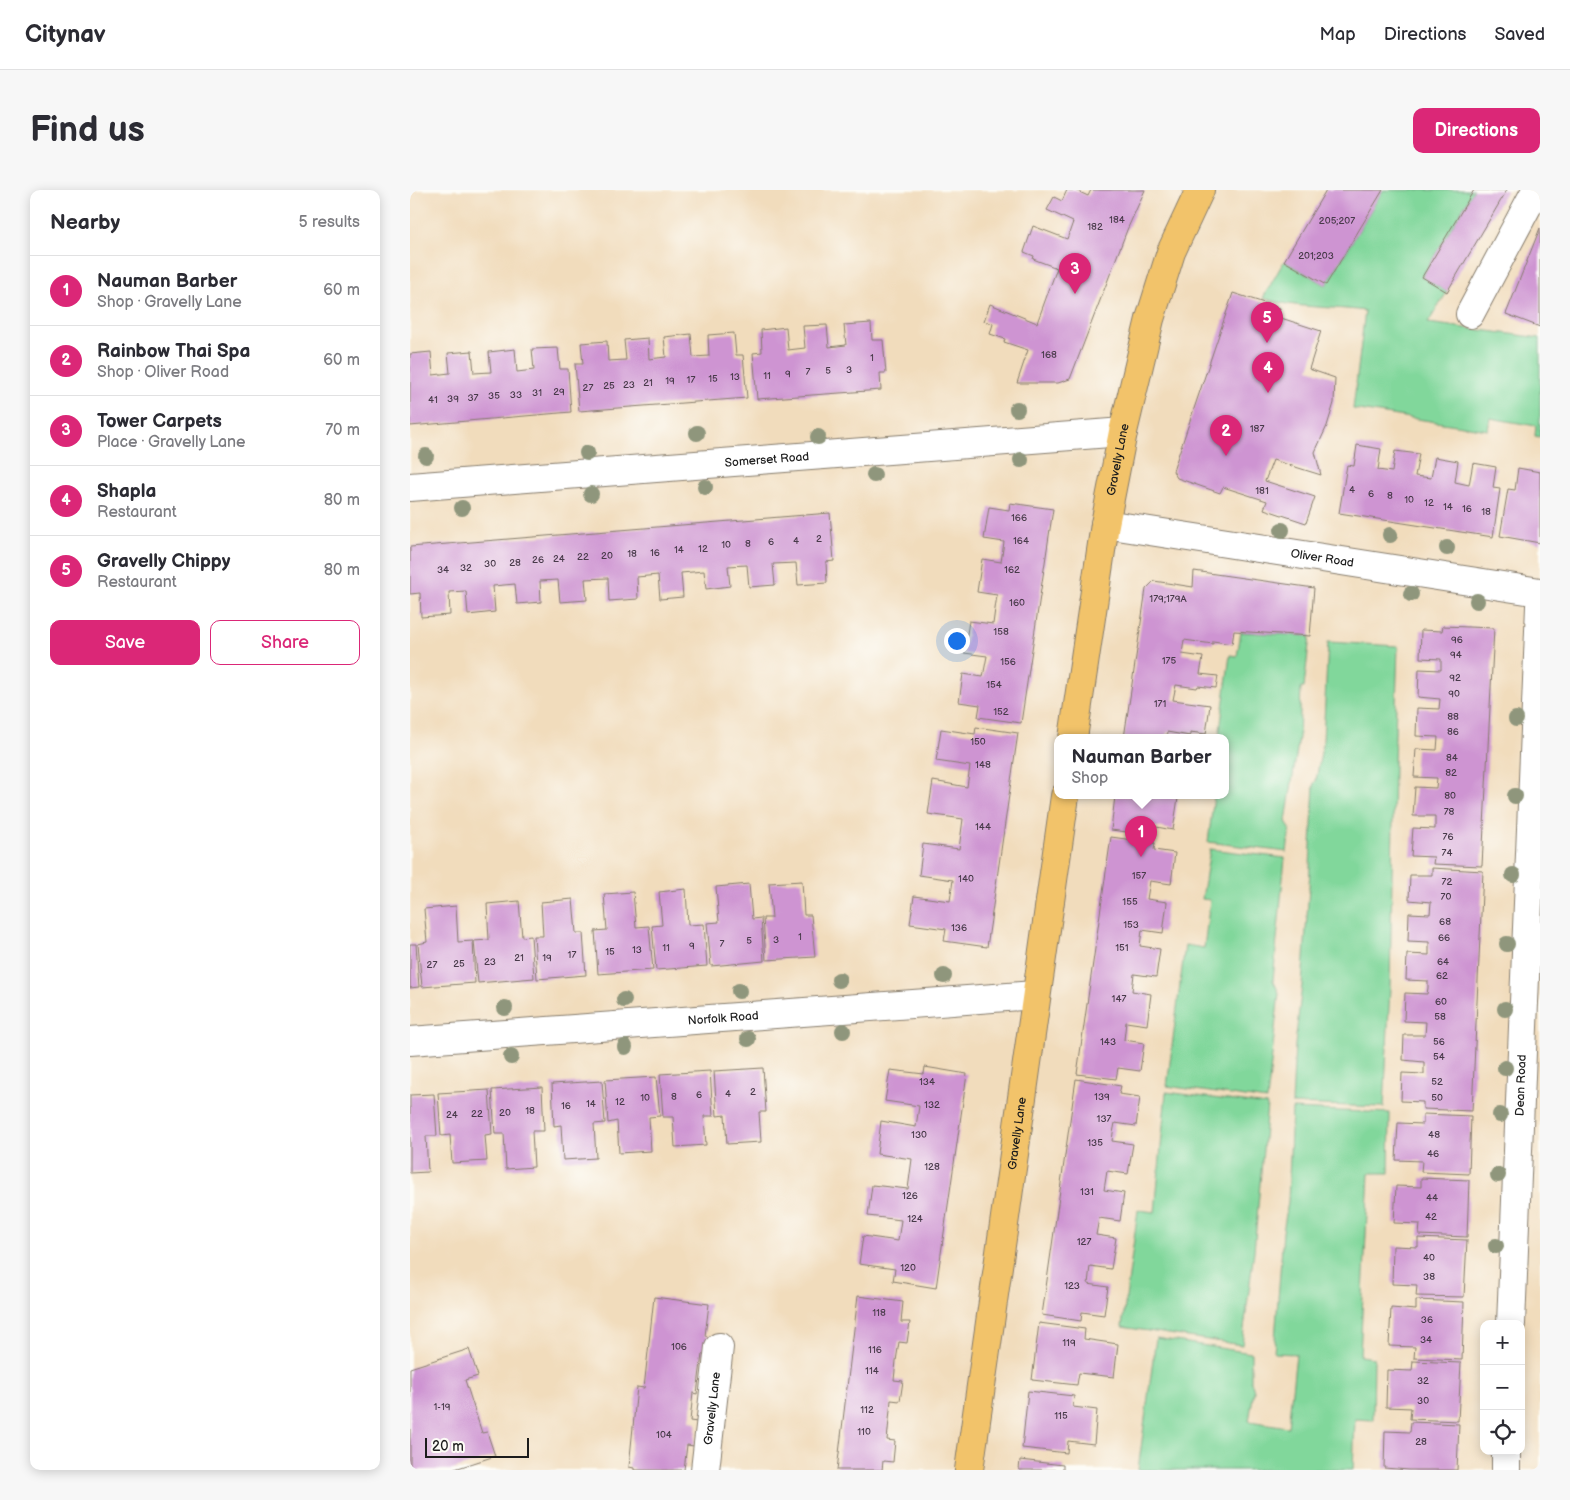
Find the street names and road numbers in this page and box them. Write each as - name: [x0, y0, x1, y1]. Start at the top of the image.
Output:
- street label: Gravelly Lane: [1104, 422, 1133, 497]
- street label: Somerset Road: [724, 449, 810, 471]
- street label: Oliver Road: [1290, 546, 1355, 571]
- street label: Norfolk Road: [687, 1008, 759, 1029]
- street label: Dean Road: [1512, 1054, 1530, 1116]
- street label: Gravelly Lane: [1005, 1096, 1030, 1171]
- street label: Gravelly Lane: [701, 1371, 724, 1446]

